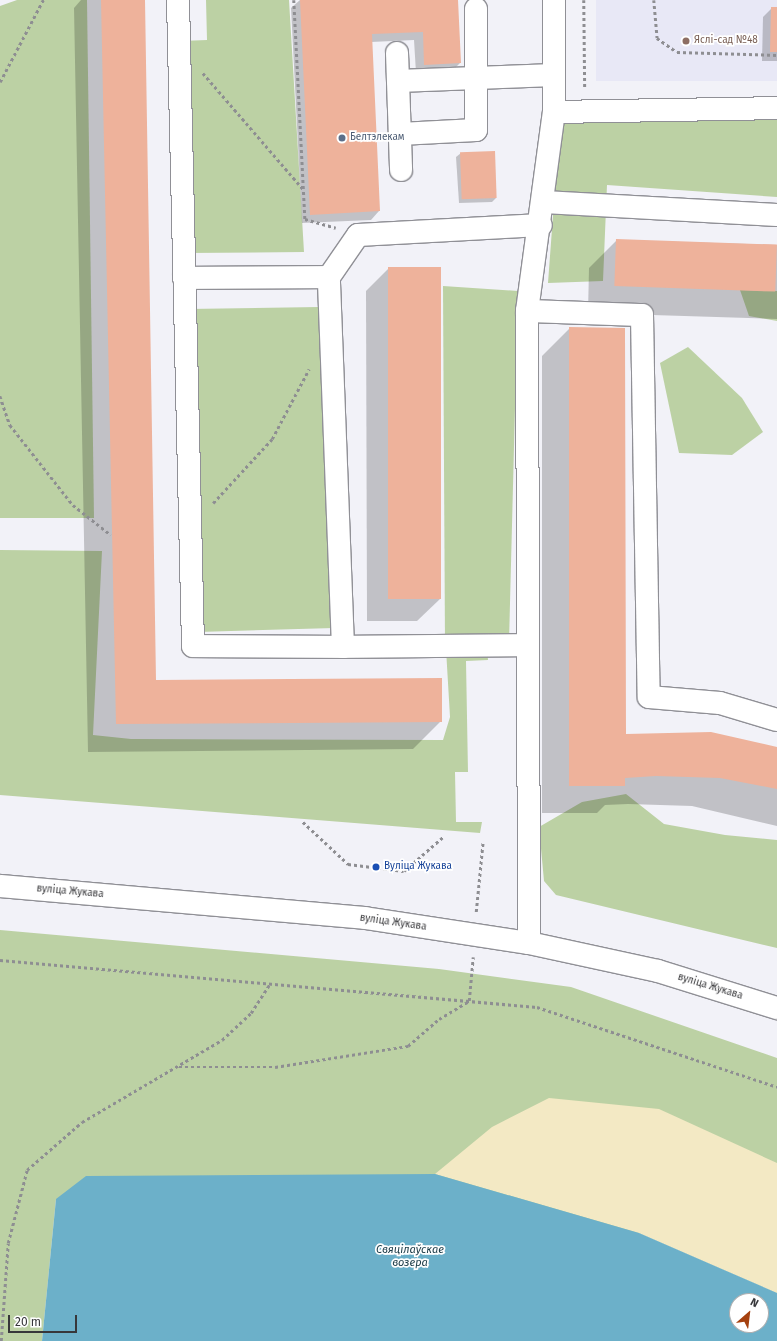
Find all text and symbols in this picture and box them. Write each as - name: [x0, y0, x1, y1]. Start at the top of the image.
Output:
- place label: Яслі-сад №48: [694, 35, 758, 47]
- marker: Яслі-сад №48: [681, 36, 691, 46]
- place label: Белтэлекам: [350, 132, 405, 144]
- marker: Белтэлекам: [337, 133, 347, 143]
- place label: Вуліца Жукава: [384, 861, 452, 873]
- marker: Вуліца Жукава: [371, 862, 381, 872]
- street label: вуліца Жукава: [36, 883, 104, 901]
- street label: вуліца Жукава: [359, 912, 427, 934]
- street label: вуліца Жукава: [676, 971, 744, 1003]
- water label: Свяцілаўскае возера: [376, 1244, 444, 1270]
- north arrow: [729, 1293, 769, 1333]
- text: N: [748, 1295, 761, 1310]
- scale bar: [10, 1307, 79, 1333]
- text: 20 m: [15, 1315, 41, 1329]

